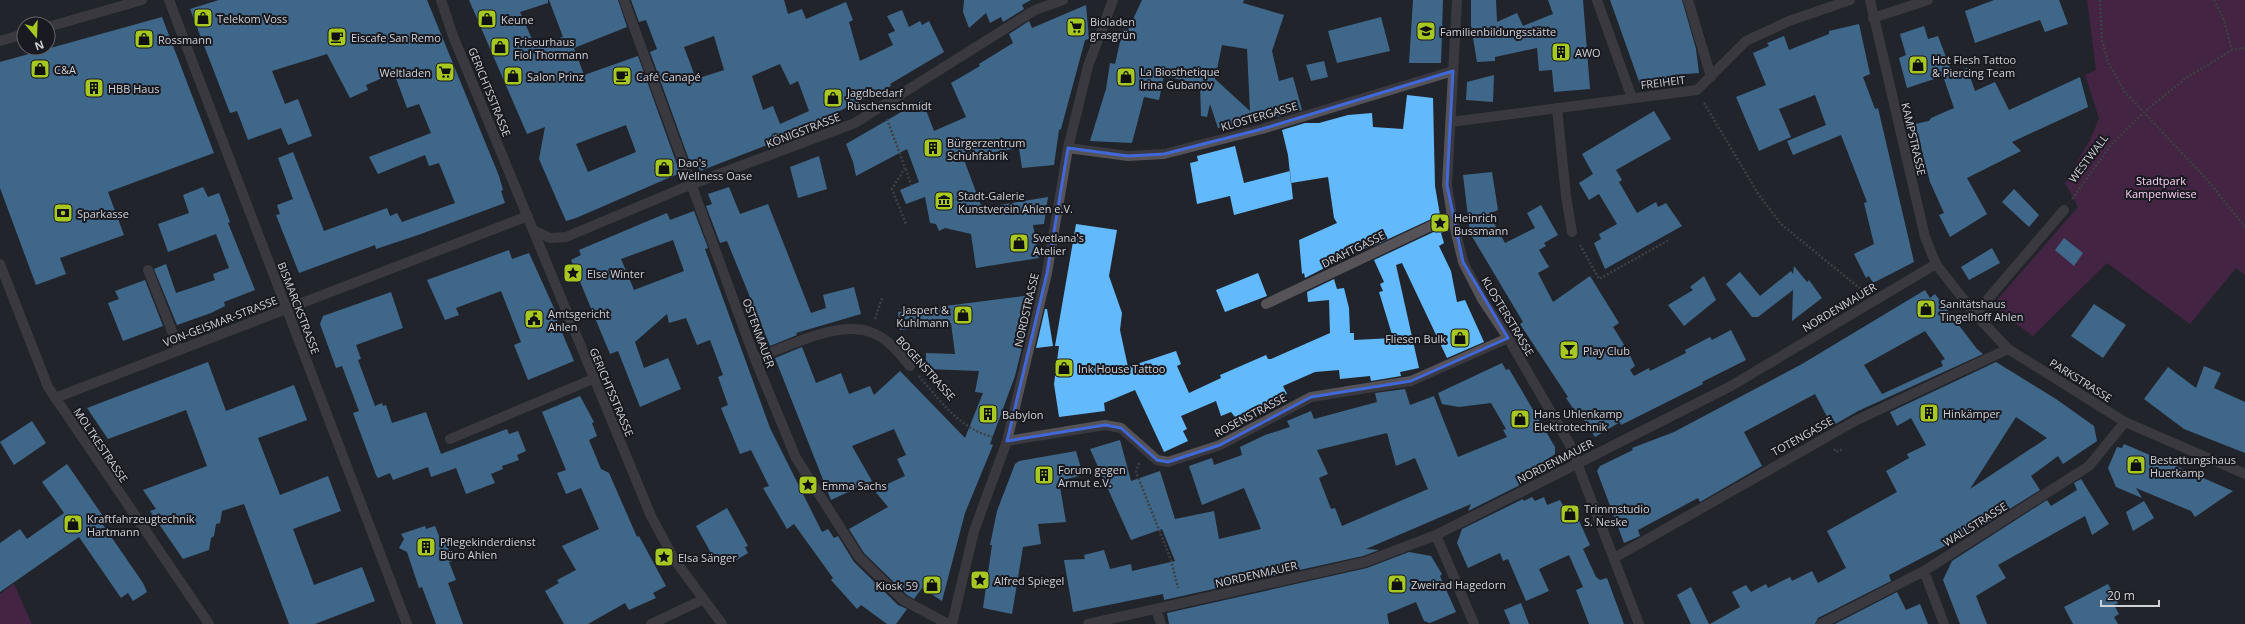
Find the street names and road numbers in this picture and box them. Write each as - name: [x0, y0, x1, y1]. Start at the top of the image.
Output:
- street label: GERICHTSSTRASSE: [465, 45, 515, 139]
- street label: FREIHEIT: [1640, 72, 1686, 92]
- street label: KLOSTERGASSE: [1219, 98, 1299, 134]
- street label: KAMPSTRASSE: [1898, 101, 1930, 177]
- street label: KÖNIGSTRASSE: [764, 109, 842, 151]
- street label: WESTWALL: [2065, 131, 2111, 185]
- street label: DRAHTGASSE: [1319, 227, 1387, 271]
- street label: BISMARCKSTRASSE: [275, 260, 323, 356]
- street label: NORDSTRASSE: [1010, 271, 1042, 349]
- street label: KLOSTERSTRASSE: [1478, 274, 1538, 358]
- street label: NORDENMAUER: [1799, 279, 1879, 335]
- street label: VON-GEISMAR-STRASSE: [161, 292, 279, 350]
- street label: OSTENMAUER: [740, 296, 779, 370]
- street label: BOGENSTRASSE: [893, 332, 959, 404]
- street label: GERICHTSSTRASSE: [587, 345, 637, 439]
- street label: PARKSTRASSE: [2047, 355, 2115, 405]
- street label: ROSENSTRASSE: [1211, 390, 1289, 440]
- street label: MOLTKESTRASSE: [70, 405, 132, 485]
- street label: TOTENGASSE: [1769, 413, 1835, 459]
- street label: NORDENMAUER: [1514, 435, 1596, 487]
- street label: WALLSTRASSE: [1940, 498, 2010, 550]
- street label: NORDENMAUER: [1213, 557, 1299, 591]

